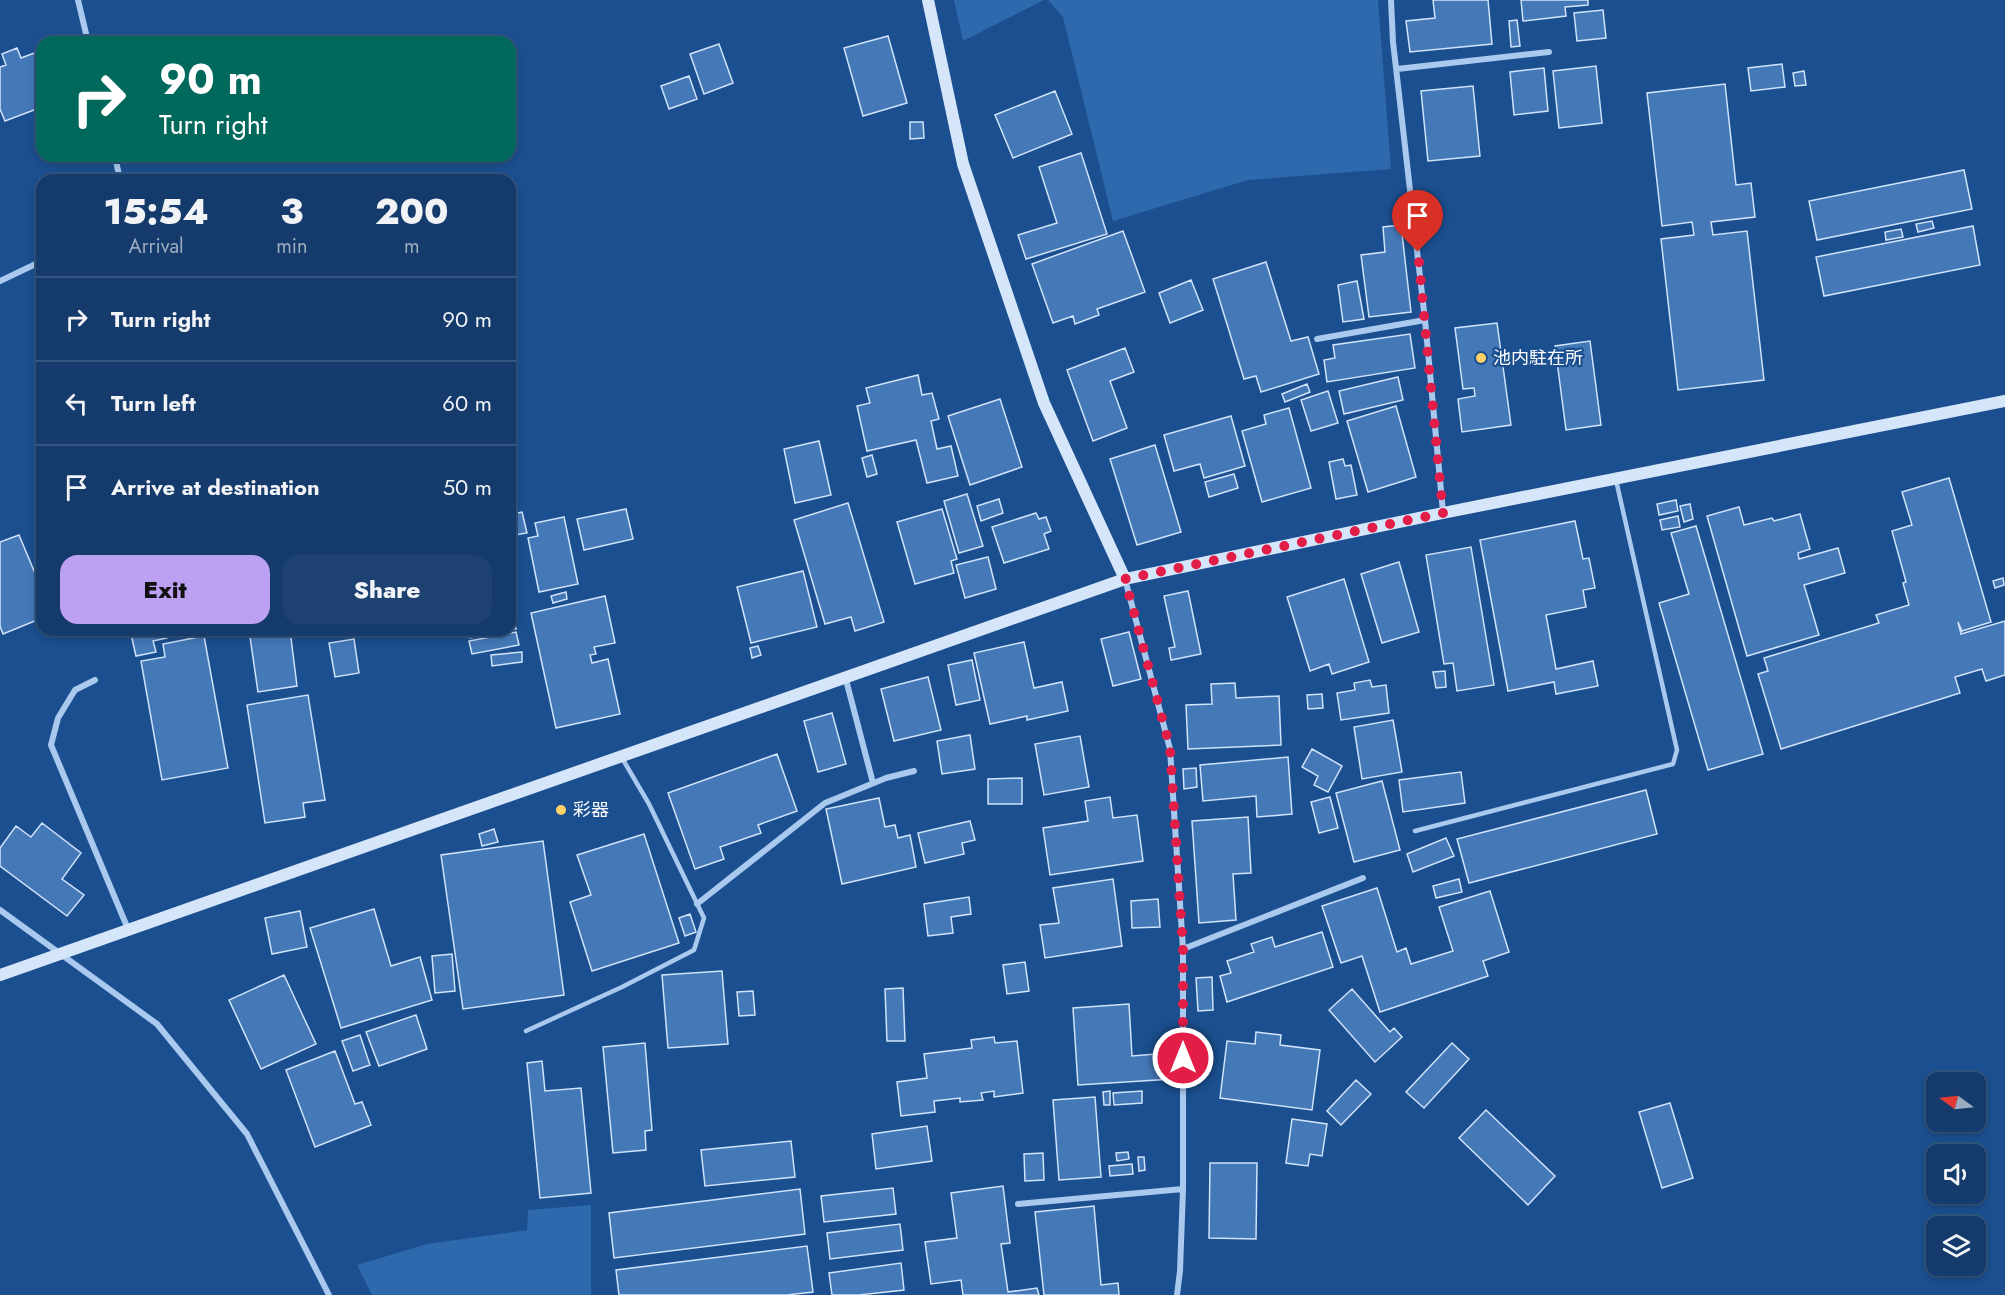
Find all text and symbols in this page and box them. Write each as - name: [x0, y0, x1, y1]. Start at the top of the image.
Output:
- text: 90 m: [159, 49, 262, 110]
- icon: right: [60, 60, 138, 138]
- text: Turn right: [159, 105, 267, 144]
- text: 15:54: [103, 185, 209, 237]
- text: 3: [280, 185, 303, 237]
- text: 200: [375, 185, 449, 237]
- pin: [1392, 190, 1443, 252]
- icon: arrive: [1401, 199, 1434, 232]
- text: Arrival: [129, 232, 184, 261]
- text: min: [276, 232, 308, 261]
- text: m: [404, 232, 420, 261]
- icon: right: [60, 303, 93, 336]
- text: Turn right: [111, 303, 211, 335]
- text: 90 m: [442, 303, 492, 335]
- place label: 池内駐在所: [1493, 345, 1583, 371]
- marker: 池内駐在所: [1474, 351, 1488, 365]
- icon: left: [60, 387, 93, 420]
- text: Turn left: [111, 387, 196, 419]
- text: 60 m: [442, 387, 492, 419]
- icon: arrive: [60, 471, 93, 504]
- text: Arrive at destination: [111, 471, 320, 503]
- text: 50 m: [443, 471, 492, 503]
- button: Exit: [60, 555, 270, 624]
- button: Share: [282, 555, 492, 624]
- place label: 彩器: [573, 797, 609, 823]
- marker: 彩器: [554, 803, 568, 817]
- position arrow: [1151, 1026, 1215, 1090]
- north arrow: [1926, 1072, 1986, 1132]
- map controls: [1926, 1072, 1986, 1276]
- button: sound: [1926, 1144, 1986, 1204]
- button: layers: [1926, 1216, 1986, 1276]

